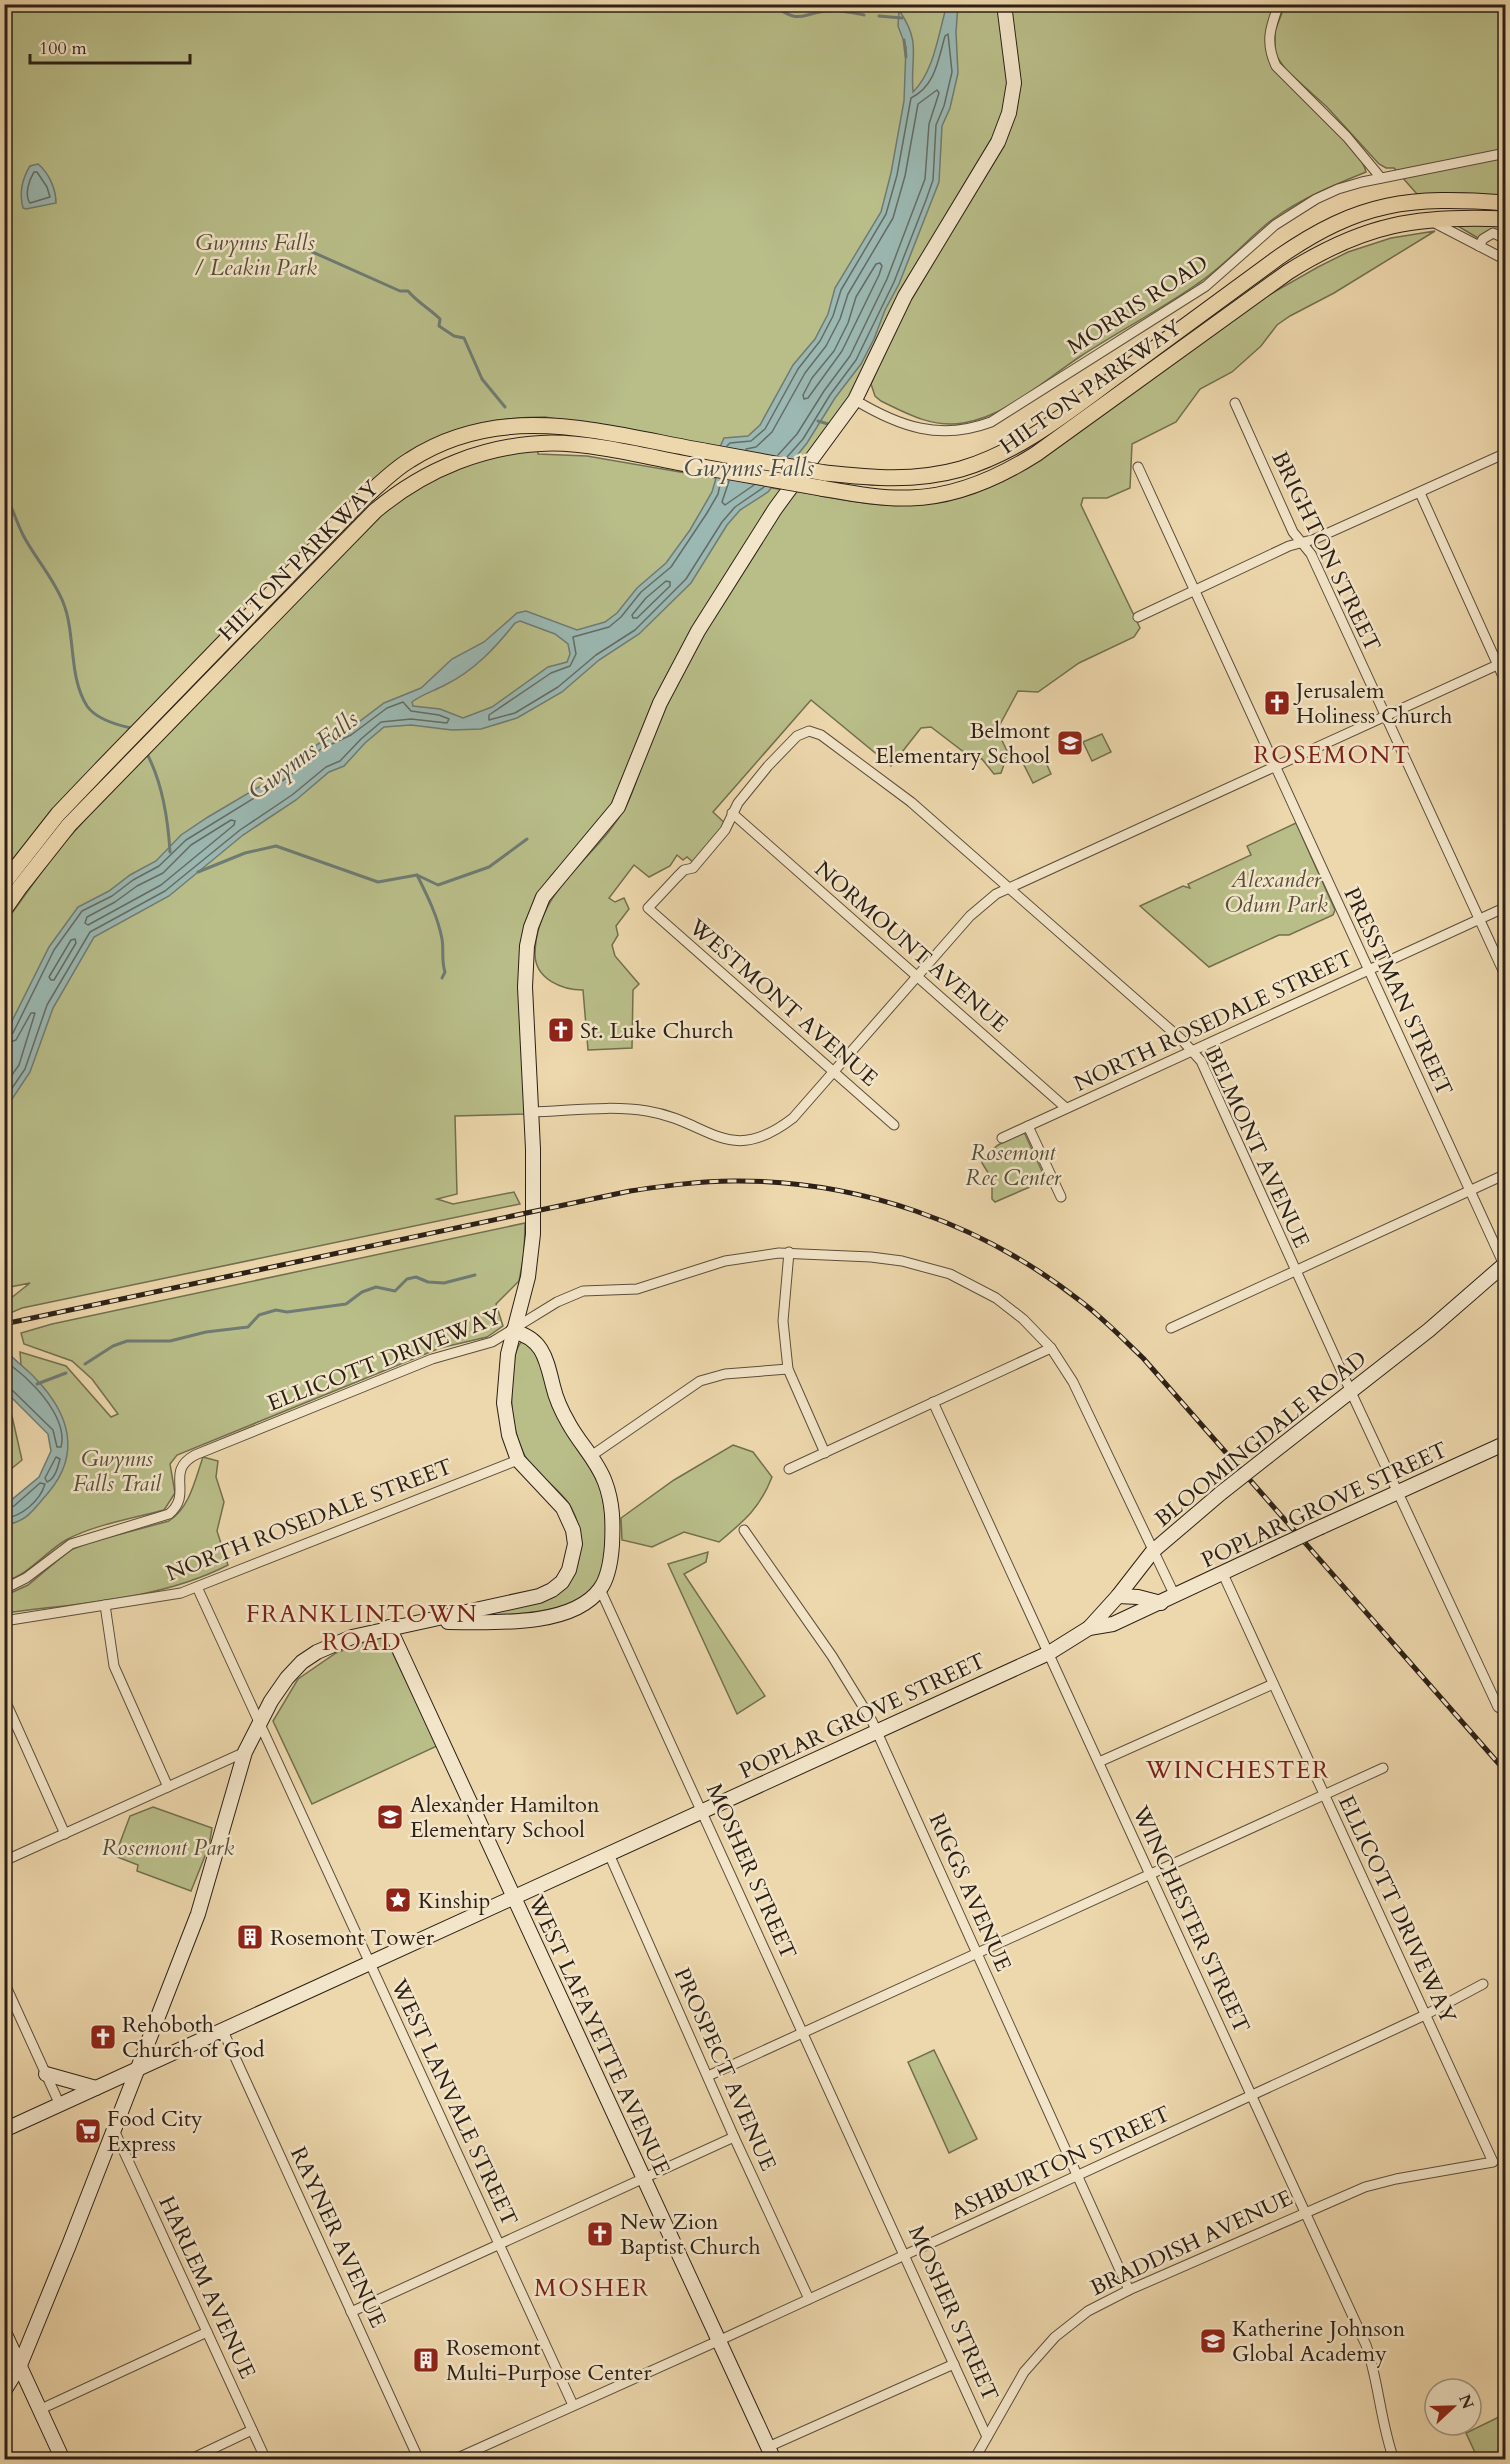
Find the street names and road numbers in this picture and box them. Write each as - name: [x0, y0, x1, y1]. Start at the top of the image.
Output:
- street label: MORRIS ROAD: [1061, 248, 1214, 362]
- street label: HILTON PARKWAY: [994, 312, 1188, 461]
- street label: BRIGHTON STREET: [1265, 446, 1388, 656]
- street label: HILTON PARKWAY: [212, 473, 386, 648]
- street label: NORMOUNT AVENUE: [808, 854, 1014, 1039]
- street label: PRESSTMAN STREET: [1337, 882, 1460, 1101]
- street label: WESTMONT AVENUE: [682, 912, 884, 1093]
- street label: NORTH ROSEDALE STREET: [1069, 943, 1358, 1099]
- street label: BELMONT AVENUE: [1197, 1042, 1317, 1253]
- street label: ELLICOTT DRIVEWAY: [263, 1301, 506, 1418]
- street label: BLOOMINGDALE ROAD: [1148, 1344, 1373, 1534]
- street label: POPLAR GROVE STREET: [1197, 1435, 1452, 1575]
- street label: NORTH ROSEDALE STREET: [162, 1451, 457, 1588]
- street label: POPLAR GROVE STREET: [735, 1646, 990, 1786]
- street label: MOSHER STREET: [699, 1779, 803, 1964]
- street label: ELLICOTT DRIVEWAY: [1331, 1790, 1463, 2029]
- street label: WINCHESTER STREET: [1125, 1800, 1257, 2038]
- street label: RIGGS AVENUE: [922, 1809, 1018, 1976]
- street label: WEST LAFAYETTE AVENUE: [521, 1890, 677, 2180]
- street label: PROSPECT AVENUE: [667, 1963, 783, 2176]
- street label: WEST LANVALE STREET: [383, 1973, 525, 2231]
- street label: ASHBURTON STREET: [946, 2099, 1175, 2227]
- street label: RAYNER AVENUE: [283, 2142, 393, 2333]
- street label: BRADDISH AVENUE: [1085, 2183, 1298, 2303]
- street label: HARLEM AVENUE: [152, 2191, 263, 2384]
- street label: MOSHER STREET: [901, 2221, 1005, 2406]

